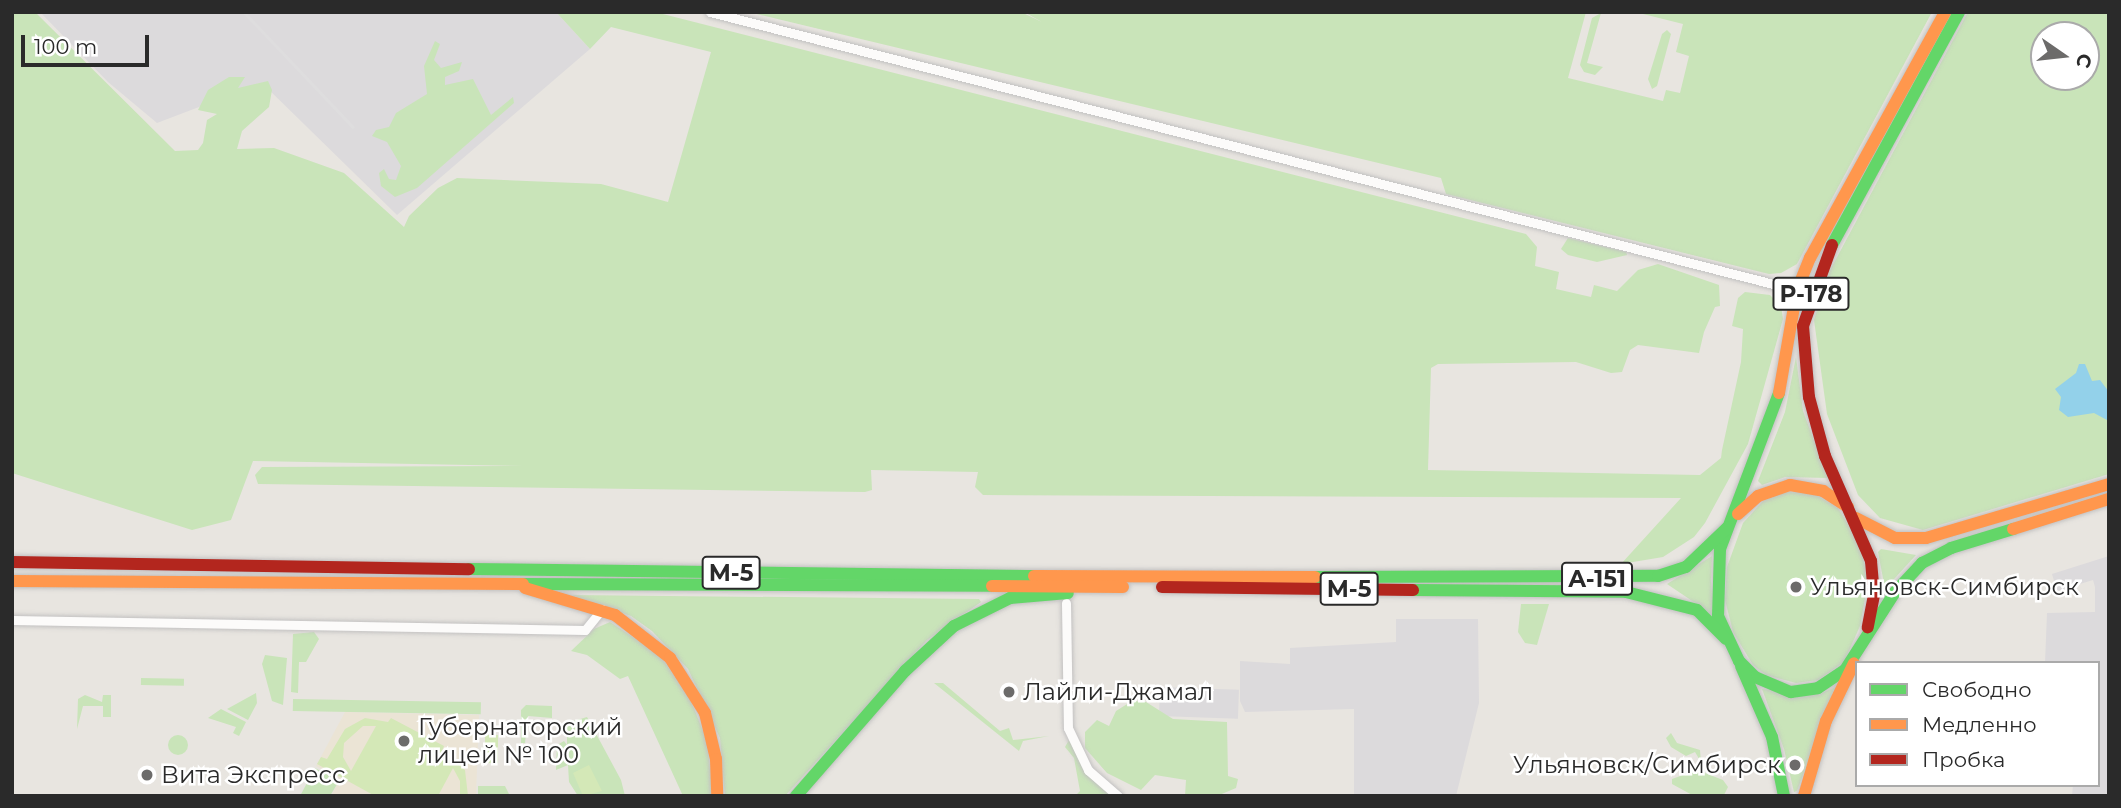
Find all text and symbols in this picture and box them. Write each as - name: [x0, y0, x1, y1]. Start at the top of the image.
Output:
- scale bar: [24, 21, 152, 65]
- north arrow: [2030, 21, 2100, 91]
- text: 100 m: [34, 34, 97, 59]
- text: С: [2071, 51, 2097, 70]
- road number: Р-178: [1771, 274, 1851, 314]
- road number: М-5: [701, 554, 761, 593]
- road number: А-151: [1560, 559, 1634, 598]
- road number: М-5: [1319, 569, 1379, 608]
- place label: Ульяновск-Симбирск: [1810, 573, 2079, 601]
- marker: Ульяновск-Симбирск: [1788, 579, 1804, 595]
- legend: [1855, 661, 2100, 787]
- text: Свободно: [1922, 677, 2032, 702]
- place label: Лайли-Джамал: [1023, 678, 1213, 706]
- marker: Лайли-Джамал: [1001, 684, 1017, 700]
- text: Медленно: [1922, 712, 2037, 737]
- place label: Губернаторский лицей № 100: [418, 713, 622, 769]
- marker: Губернаторский лицей № 100: [396, 733, 412, 749]
- text: Пробка: [1922, 747, 2005, 772]
- place label: Ульяновск/Симбирск: [1513, 751, 1781, 779]
- marker: Ульяновск/Симбирск: [1787, 757, 1803, 773]
- place label: Вита Экспресс: [161, 761, 345, 789]
- marker: Вита Экспресс: [139, 767, 155, 783]

